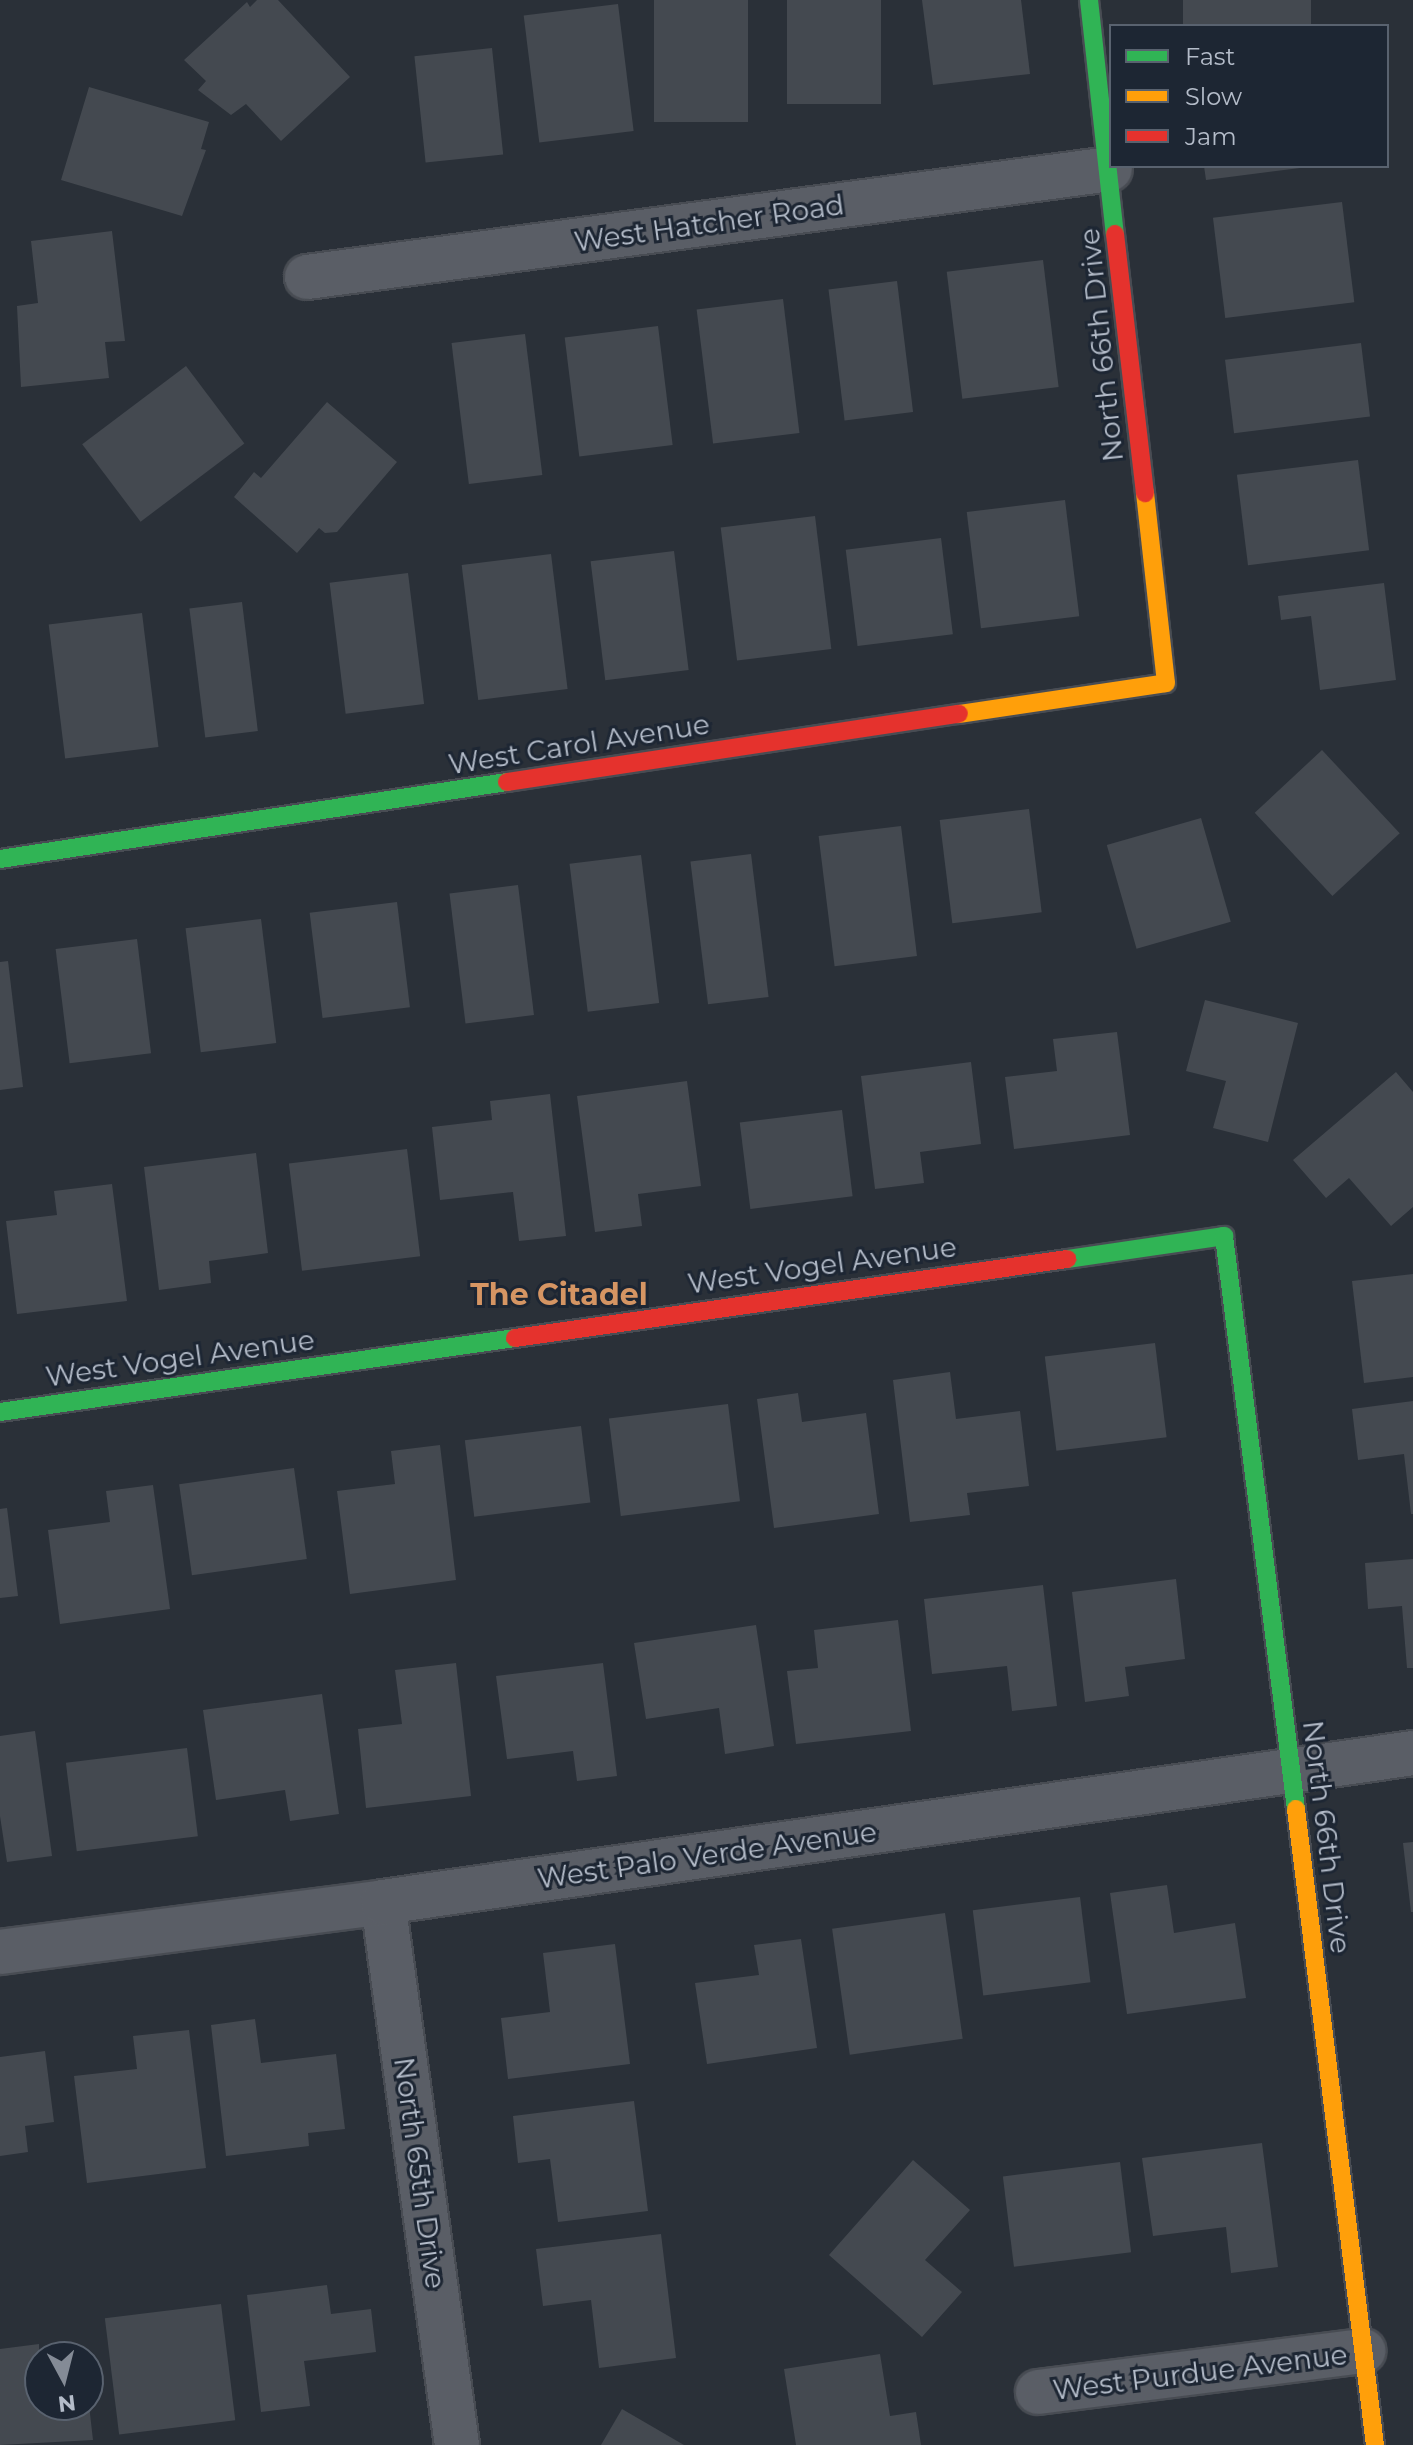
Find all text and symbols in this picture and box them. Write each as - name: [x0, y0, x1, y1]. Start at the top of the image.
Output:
- legend: [1109, 24, 1389, 168]
- text: Fast: [1185, 42, 1235, 71]
- text: Slow: [1185, 82, 1242, 111]
- text: Jam: [1185, 122, 1237, 151]
- street label: West Hatcher Road: [572, 187, 846, 259]
- street label: North 66th Drive: [1072, 227, 1130, 463]
- street label: West Carol Avenue: [446, 707, 712, 781]
- street label: West Vogel Avenue: [685, 1230, 959, 1300]
- district label: The Citadel: [470, 1277, 648, 1313]
- street label: West Vogel Avenue: [43, 1323, 317, 1393]
- street label: North 66th Drive: [1296, 1718, 1358, 1956]
- street label: West Palo Verde Avenue: [535, 1815, 879, 1895]
- street label: North 65th Drive: [387, 2055, 453, 2291]
- street label: West Purdue Avenue: [1051, 2337, 1349, 2407]
- north arrow: [24, 2341, 104, 2421]
- text: N: [56, 2389, 77, 2418]

